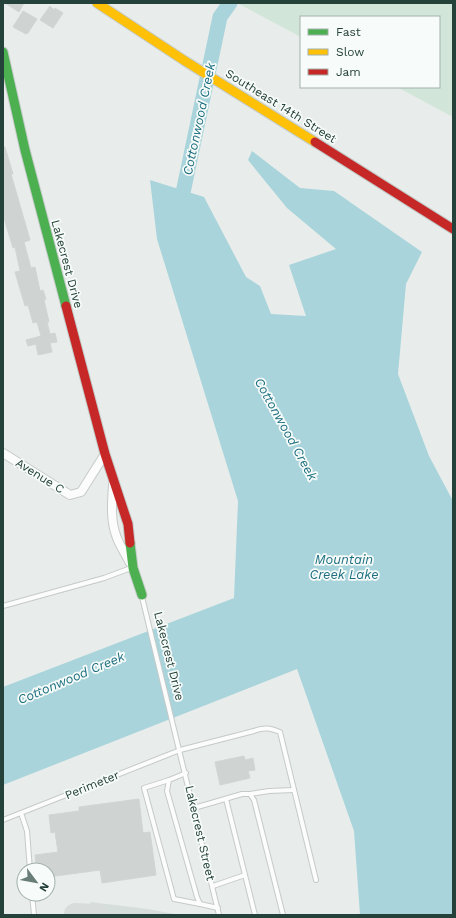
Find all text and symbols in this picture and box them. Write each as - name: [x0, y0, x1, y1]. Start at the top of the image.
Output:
- legend: [300, 16, 440, 88]
- text: Fast: [336, 25, 361, 39]
- text: Slow: [336, 45, 364, 59]
- water label: Cottonwood Creek: [180, 60, 218, 177]
- text: Jam: [336, 65, 361, 79]
- street label: Southeast 14th Street: [223, 66, 339, 146]
- street label: Lakecrest Drive: [48, 218, 86, 310]
- water label: Cottonwood Creek: [252, 375, 321, 484]
- street label: Avenue C: [13, 456, 67, 496]
- water label: Mountain Creek Lake: [309, 552, 379, 582]
- street label: Lakecrest Drive: [151, 610, 187, 702]
- water label: Cottonwood Creek: [15, 648, 128, 707]
- street label: Perimeter: [63, 768, 121, 802]
- street label: Lakecrest Street: [182, 784, 218, 882]
- north arrow: [16, 862, 56, 902]
- text: N: [36, 880, 52, 894]

